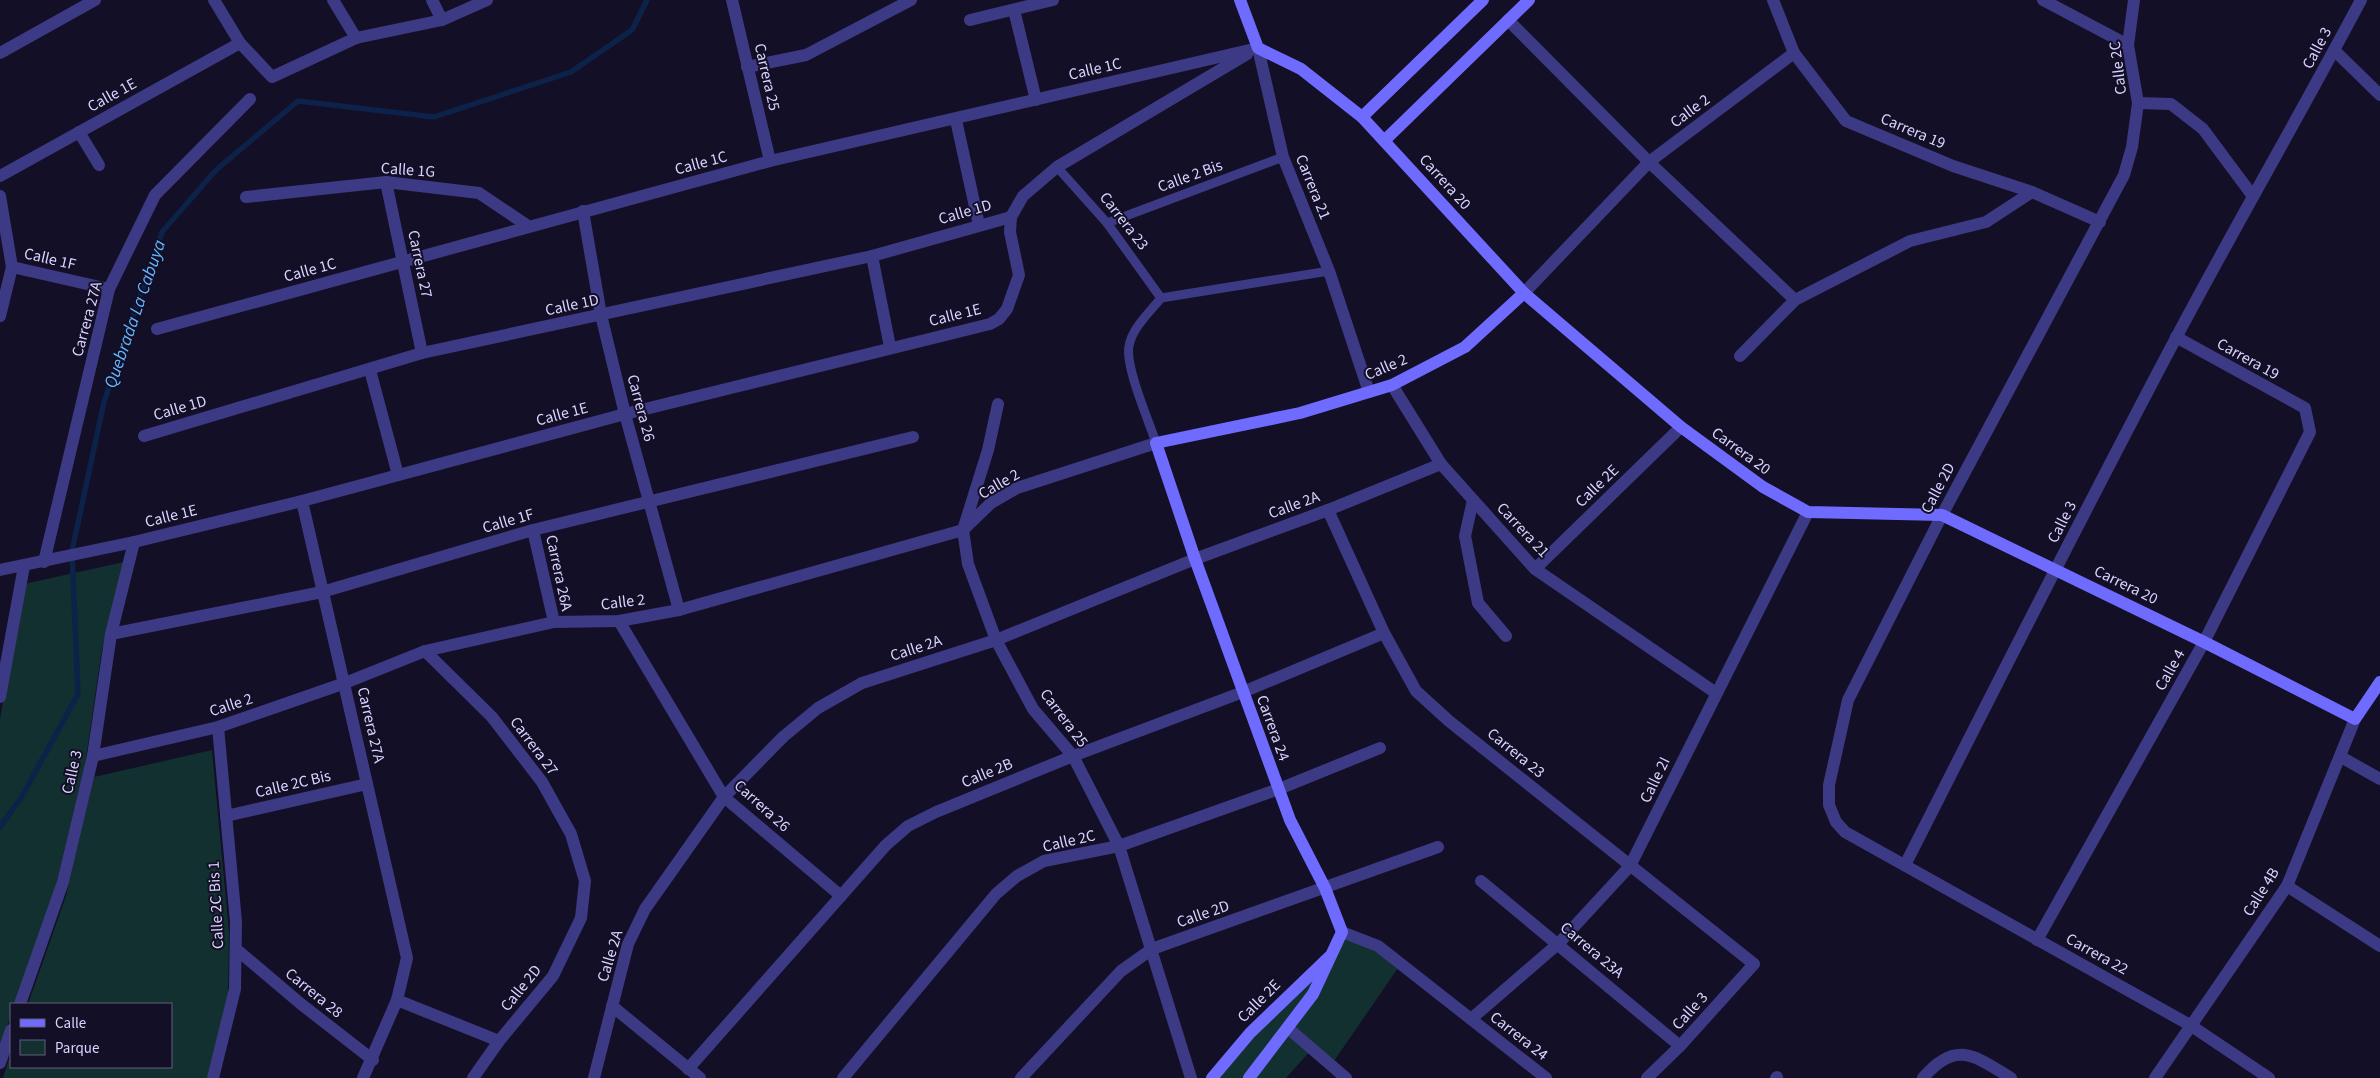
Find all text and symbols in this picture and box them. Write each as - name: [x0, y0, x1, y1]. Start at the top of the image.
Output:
- street label: Calle 3: [2297, 23, 2337, 73]
- street label: Calle 2C: [2104, 40, 2132, 96]
- street label: Carrera 25: [749, 41, 785, 113]
- street label: Calle 1C: [1066, 52, 1124, 86]
- street label: Calle 1E: [84, 73, 140, 117]
- street label: Calle 2: [1666, 89, 1714, 133]
- street label: Carrera 19: [1877, 108, 1949, 155]
- street label: Calle 1C: [672, 145, 730, 181]
- street label: Carrera 20: [1414, 149, 1476, 215]
- street label: Carrera 21: [1290, 151, 1336, 223]
- street label: Calle 2 Bis: [1154, 154, 1226, 198]
- street label: Calle 1G: [380, 157, 436, 183]
- street label: Carrera 23: [1094, 187, 1154, 255]
- street label: Calle 1D: [936, 194, 994, 230]
- street label: Carrera 27: [402, 228, 438, 300]
- water label: Quebrada La Cabuya: [98, 236, 172, 391]
- street label: Calle 1F: [22, 242, 78, 276]
- street label: Calle 1C: [281, 252, 339, 288]
- street label: Carrera 27A: [66, 279, 108, 359]
- street label: Calle 1D: [543, 289, 601, 321]
- street label: Calle 1E: [927, 298, 983, 332]
- street label: Carrera 19: [2213, 333, 2283, 385]
- street label: Calle 2: [1361, 348, 1411, 386]
- street label: Carrera 26: [622, 372, 660, 444]
- street label: Calle 1D: [151, 390, 209, 426]
- street label: Calle 1E: [534, 397, 590, 431]
- street label: Carrera 20: [1707, 422, 1775, 480]
- street label: Calle 2D: [1916, 459, 1961, 517]
- street label: Calle 2E: [1570, 460, 1624, 512]
- street label: Calle 2: [974, 463, 1024, 505]
- street label: Calle 2A: [1265, 485, 1323, 524]
- street label: Carrera 21: [1492, 497, 1554, 563]
- street label: Calle 3: [2042, 497, 2082, 547]
- street label: Calle 1E: [143, 499, 199, 533]
- street label: Calle 1F: [480, 503, 536, 539]
- street label: Carrera 26A: [540, 533, 578, 613]
- street label: Carrera 20: [2090, 560, 2162, 610]
- street label: Calle 2: [600, 588, 646, 616]
- street label: Calle 2A: [887, 629, 945, 667]
- street label: Calle 4: [2150, 645, 2190, 695]
- street label: Carrera 25: [1035, 684, 1093, 752]
- street label: Carrera 27A: [352, 685, 390, 765]
- street label: Calle 2: [206, 688, 256, 722]
- street label: Carrera 24: [1251, 692, 1295, 764]
- street label: Carrera 27: [505, 712, 563, 780]
- street label: Carrera 23: [1482, 723, 1550, 783]
- street label: Calle 3: [56, 748, 88, 796]
- street label: Calle 2B: [958, 753, 1016, 793]
- street label: Calle 2I: [1634, 753, 1676, 807]
- street label: Calle 2C Bis: [253, 765, 333, 803]
- street label: Carrera 26: [729, 775, 795, 837]
- street label: Calle 2C: [1040, 824, 1098, 858]
- street label: Calle 2C Bis 1: [203, 860, 229, 950]
- street label: Calle 4B: [2237, 863, 2285, 921]
- street label: Calle 2D: [1174, 895, 1232, 933]
- street label: Carrera 23A: [1555, 917, 1629, 983]
- street label: Calle 2A: [592, 927, 628, 985]
- street label: Carrera 22: [2062, 928, 2132, 980]
- street label: Calle 2D: [495, 960, 547, 1016]
- street label: Carrera 28: [280, 963, 348, 1023]
- street label: Calle 2E: [1233, 975, 1285, 1027]
- street label: Calle 3: [1667, 987, 1713, 1035]
- legend: [10, 1003, 172, 1068]
- street label: Carrera 24: [1485, 1006, 1553, 1066]
- text: Calle: [55, 1013, 86, 1034]
- text: Parque: [55, 1038, 99, 1059]

